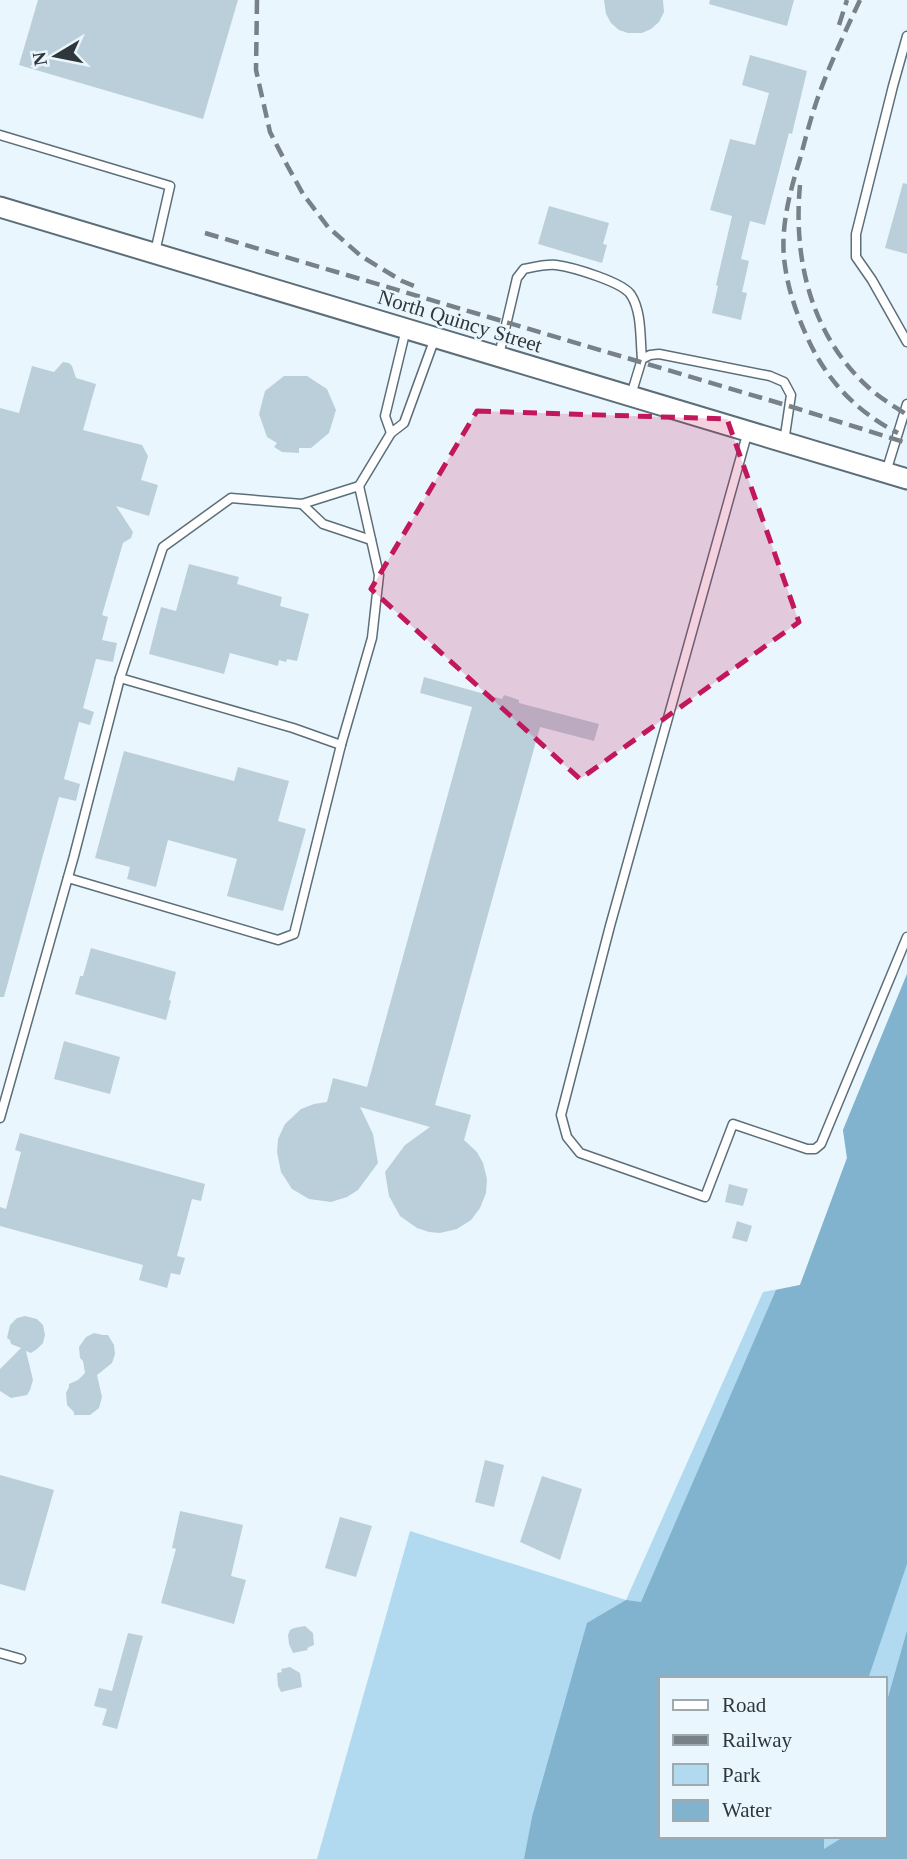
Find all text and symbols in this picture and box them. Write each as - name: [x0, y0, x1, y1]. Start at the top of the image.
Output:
- north arrow: [21, 21, 91, 91]
- text: N: [28, 50, 51, 67]
- street label: North Quincy Street: [375, 285, 545, 357]
- legend: [659, 1677, 886, 1838]
- text: Road: [722, 1693, 767, 1717]
- text: Railway: [722, 1728, 792, 1752]
- text: Park: [722, 1763, 761, 1787]
- text: Water: [722, 1798, 772, 1822]

